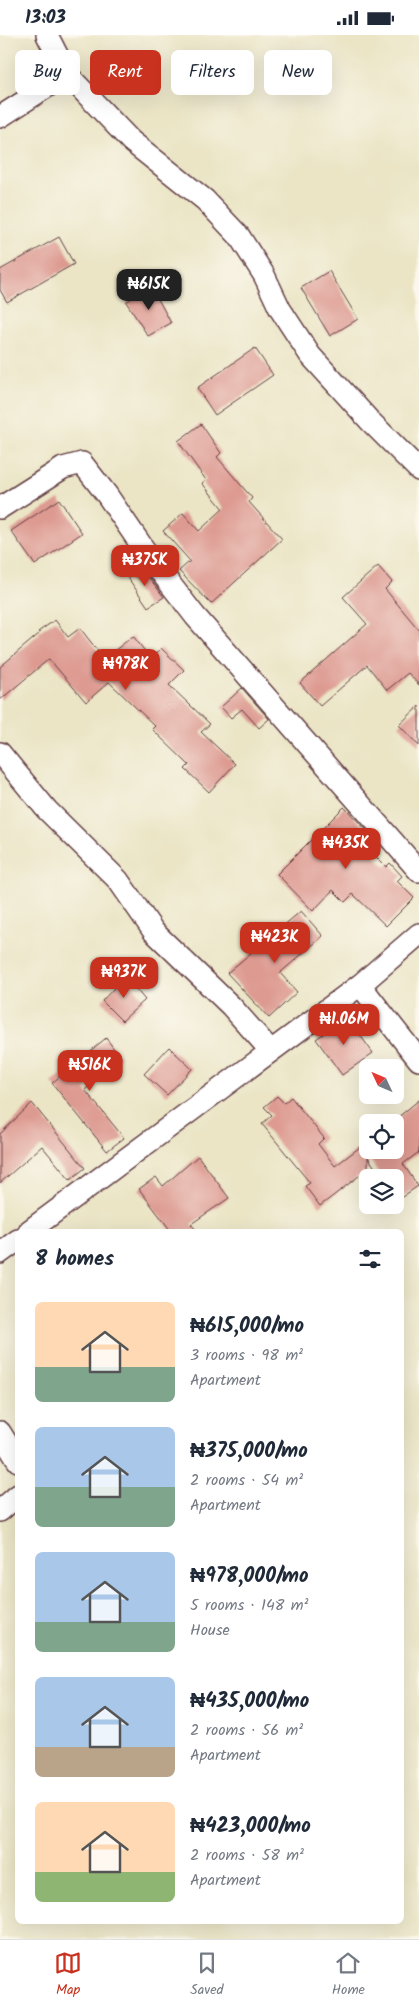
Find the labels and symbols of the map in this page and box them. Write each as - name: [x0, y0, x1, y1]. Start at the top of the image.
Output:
- pin: ₦615K: [114, 269, 184, 311]
- pin: ₦375K: [110, 545, 180, 587]
- pin: ₦978K: [91, 649, 161, 691]
- pin: ₦435K: [311, 827, 381, 870]
- pin: ₦423K: [240, 921, 310, 964]
- pin: ₦937K: [89, 957, 159, 999]
- pin: ₦1.06M: [303, 1003, 385, 1046]
- pin: ₦516K: [55, 1049, 125, 1092]
- north arrow: [359, 1059, 404, 1104]

